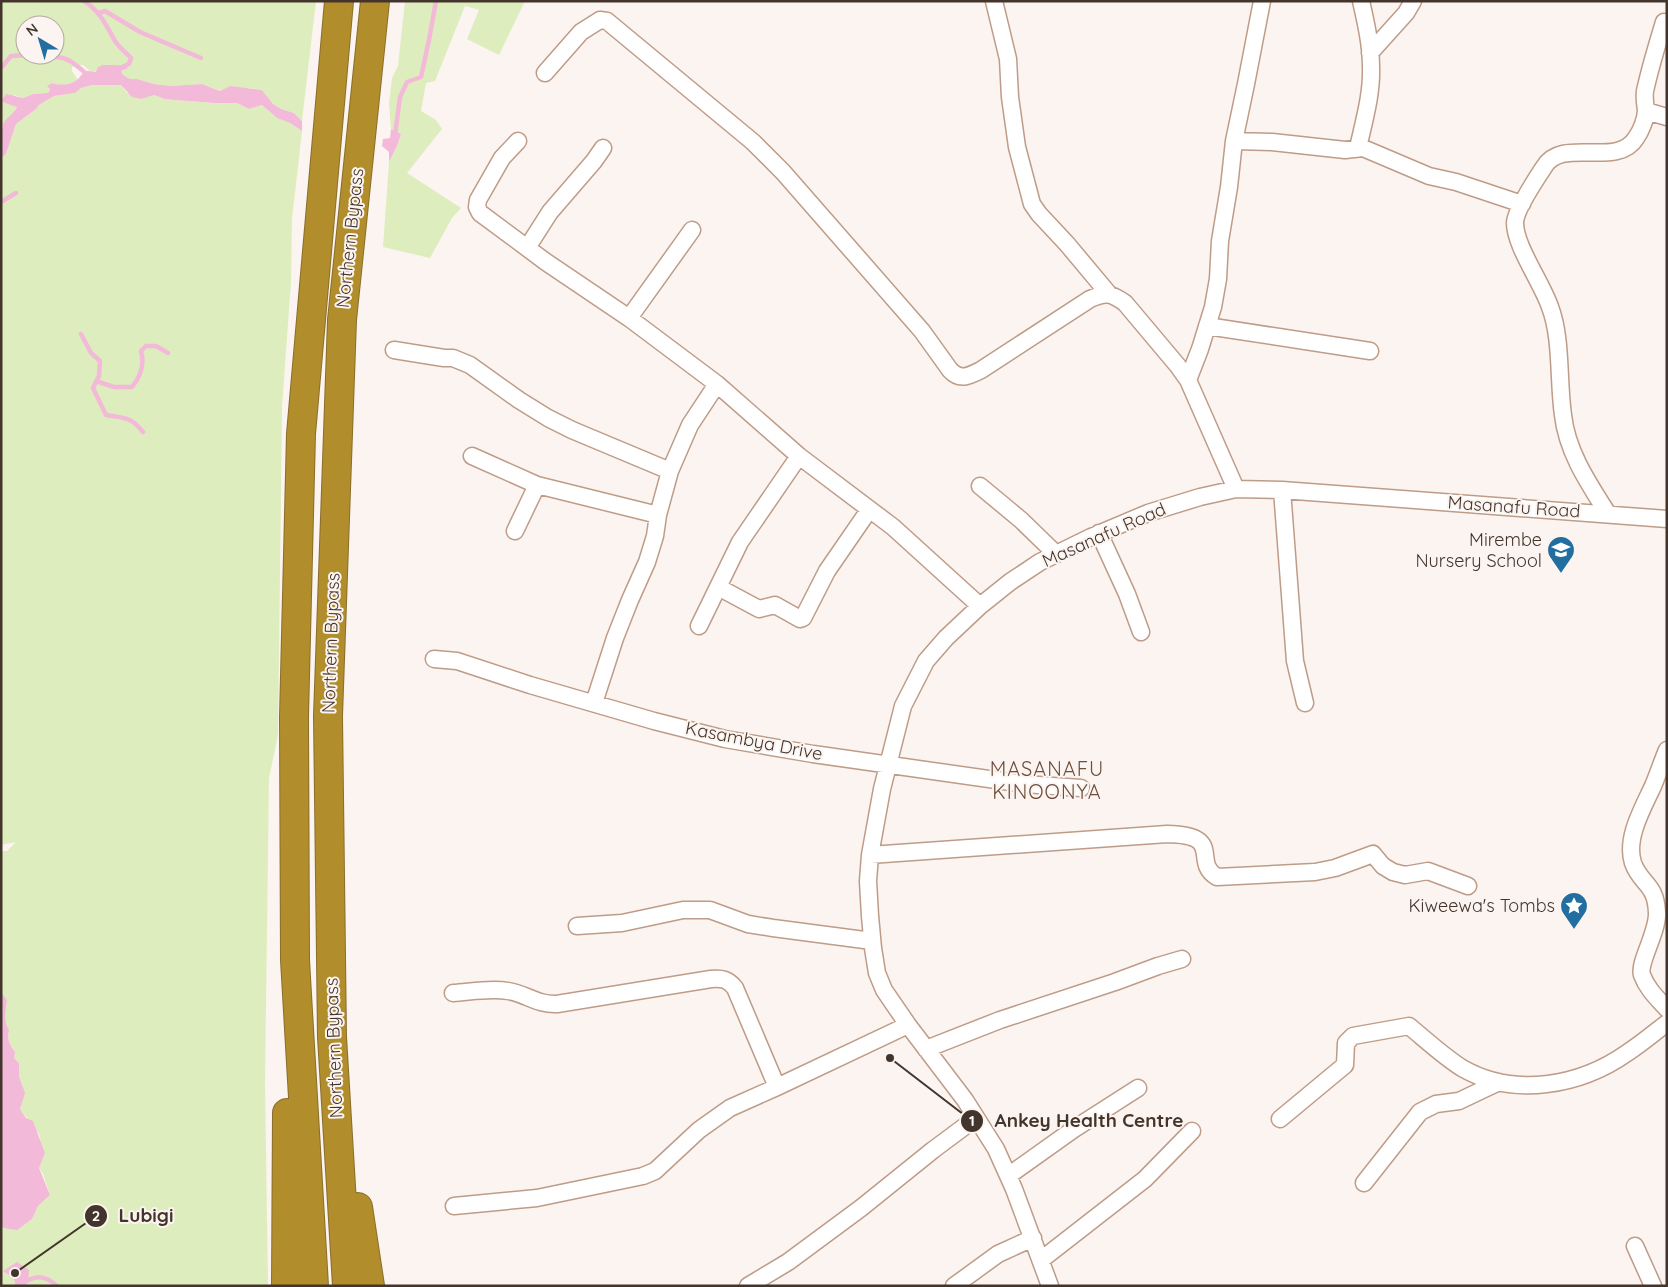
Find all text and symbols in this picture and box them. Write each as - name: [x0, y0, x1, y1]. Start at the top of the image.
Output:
- north arrow: [15, 15, 65, 65]
- text: N: [22, 19, 42, 40]
- street label: Northern Bypass: [331, 167, 368, 309]
- street label: Masanafu Road: [1447, 490, 1581, 523]
- street label: Masanafu Road: [1038, 497, 1169, 572]
- place label: Mirembe Nursery School: [1415, 528, 1542, 572]
- school or university icon: Mirembe Nursery School: [1546, 535, 1576, 574]
- street label: Northern Bypass: [317, 572, 344, 713]
- street label: Kasambya Drive: [684, 716, 825, 765]
- district label: MASANAFU KINOONYA: [990, 756, 1104, 804]
- place icon: Kiweewa's Tombs: [1559, 891, 1589, 930]
- place label: Kiweewa's Tombs: [1408, 894, 1555, 917]
- street label: Northern Bypass: [320, 978, 347, 1119]
- callout: Ankey Health Centre: [959, 1104, 1193, 1138]
- text: Ankey Health Centre: [995, 1108, 1183, 1132]
- text: 1: [969, 1111, 975, 1130]
- callout: Lubigi: [84, 1199, 184, 1233]
- text: Lubigi: [119, 1203, 173, 1227]
- text: 2: [92, 1206, 100, 1225]

